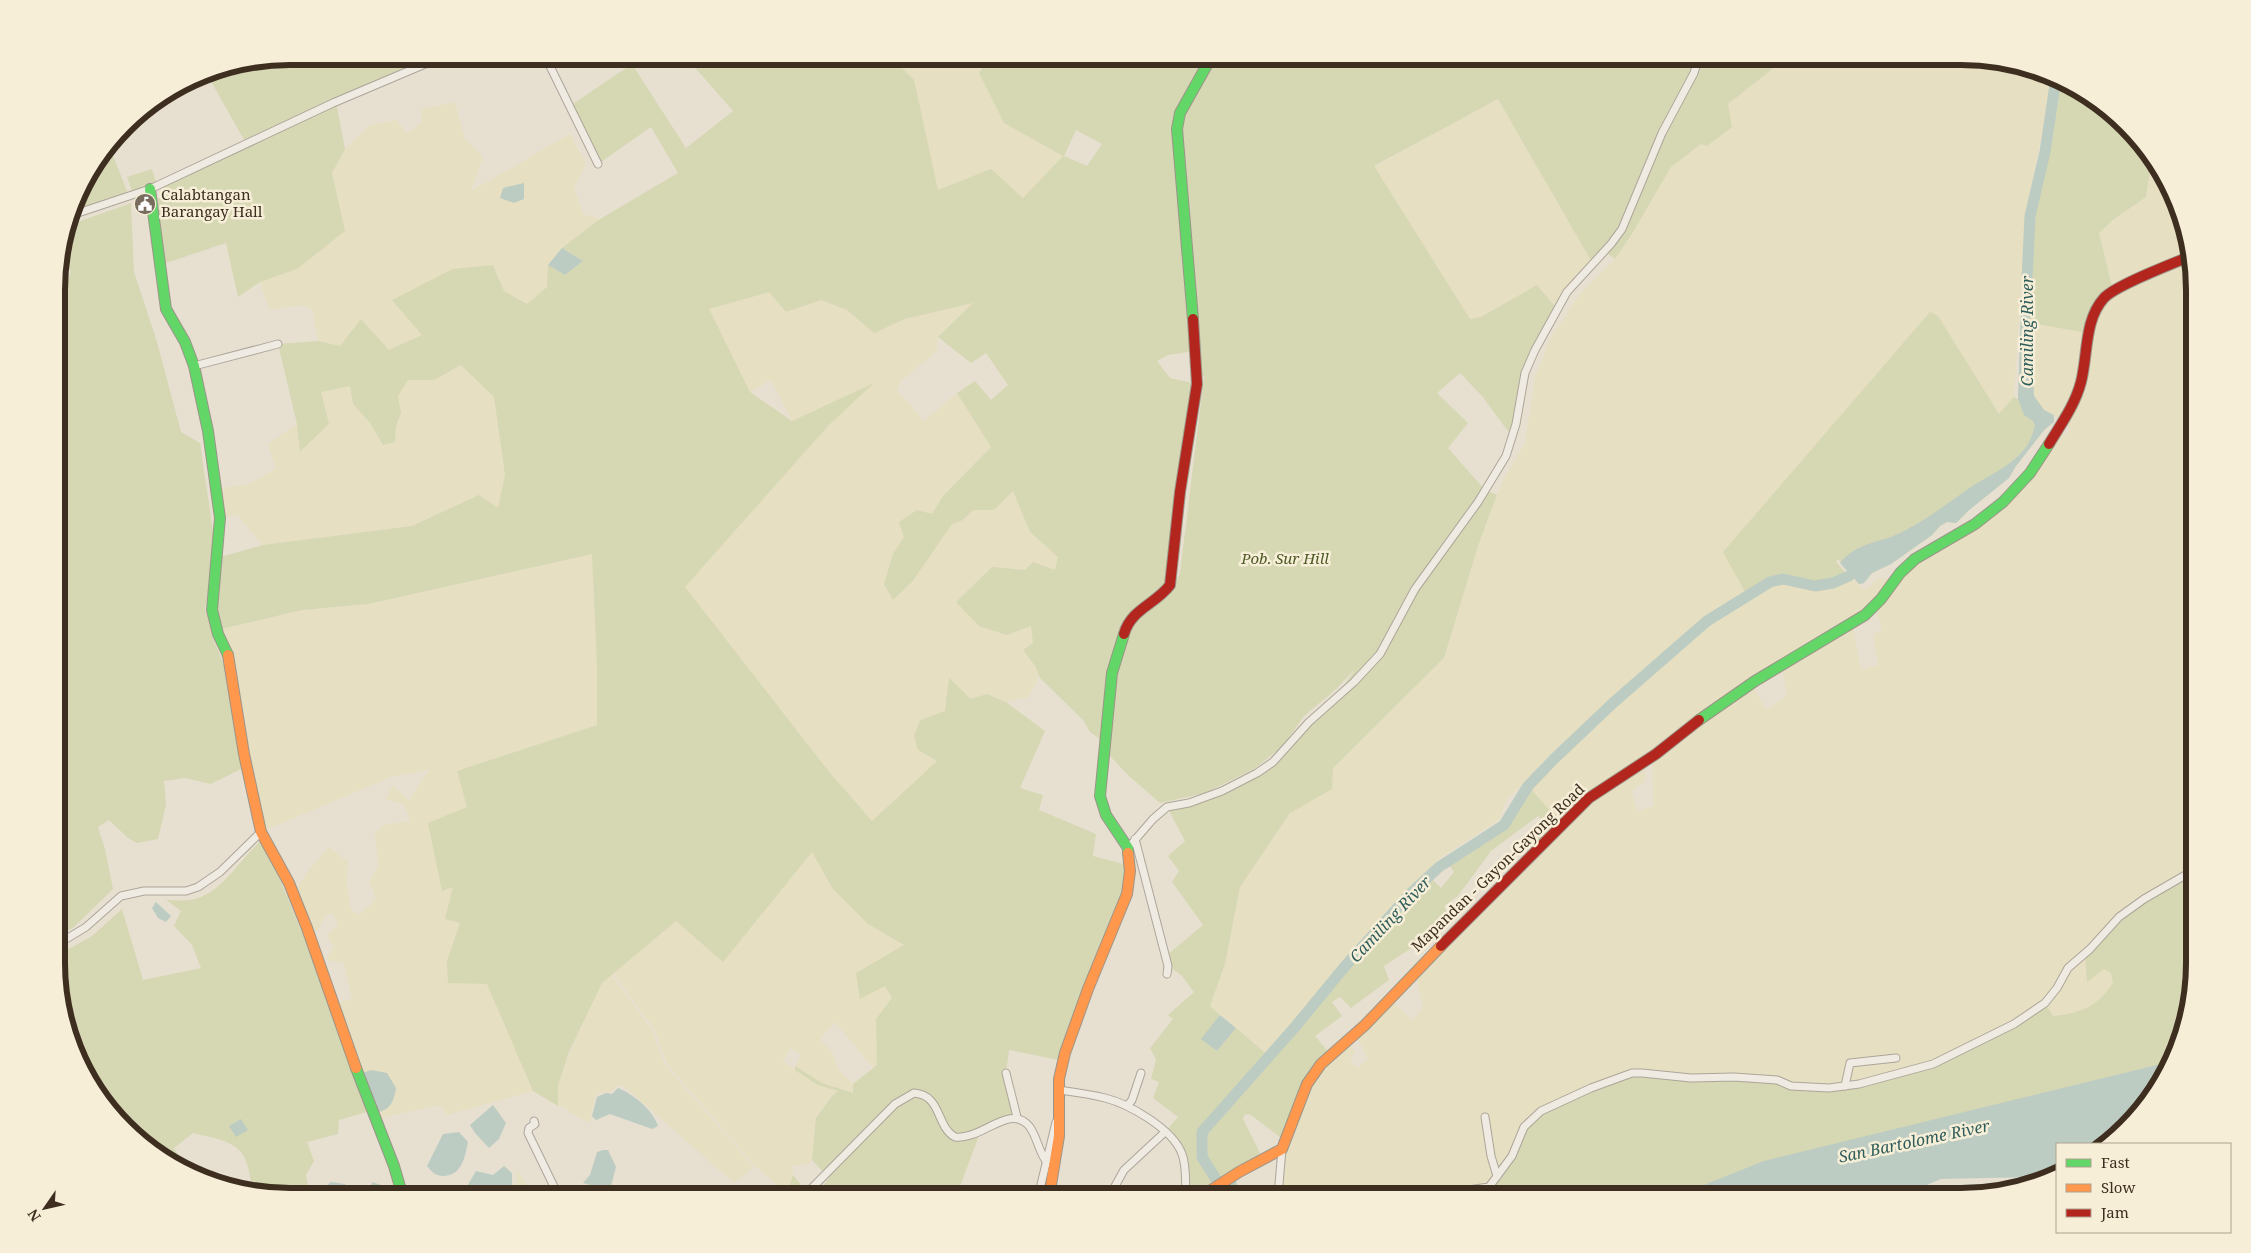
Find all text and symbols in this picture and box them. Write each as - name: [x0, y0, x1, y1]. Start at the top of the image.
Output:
- place label: Calabtangan Barangay Hall: [161, 184, 263, 221]
- public building icon: Calabtangan Barangay Hall: [133, 192, 157, 216]
- water label: Camiling River: [2016, 275, 2038, 386]
- park label: Pob. Sur Hill: [1240, 548, 1329, 568]
- street label: Mapandan - Gayon-Gayong Road: [1406, 779, 1588, 956]
- water label: Camiling River: [1344, 871, 1436, 967]
- water label: San Bartolome River: [1836, 1114, 1992, 1168]
- legend: [2056, 1143, 2231, 1233]
- text: Fast: [2101, 1152, 2130, 1172]
- text: Slow: [2101, 1177, 2135, 1197]
- north arrow: [20, 1183, 70, 1233]
- text: Jam: [2100, 1202, 2129, 1222]
- text: N: [23, 1206, 45, 1225]

